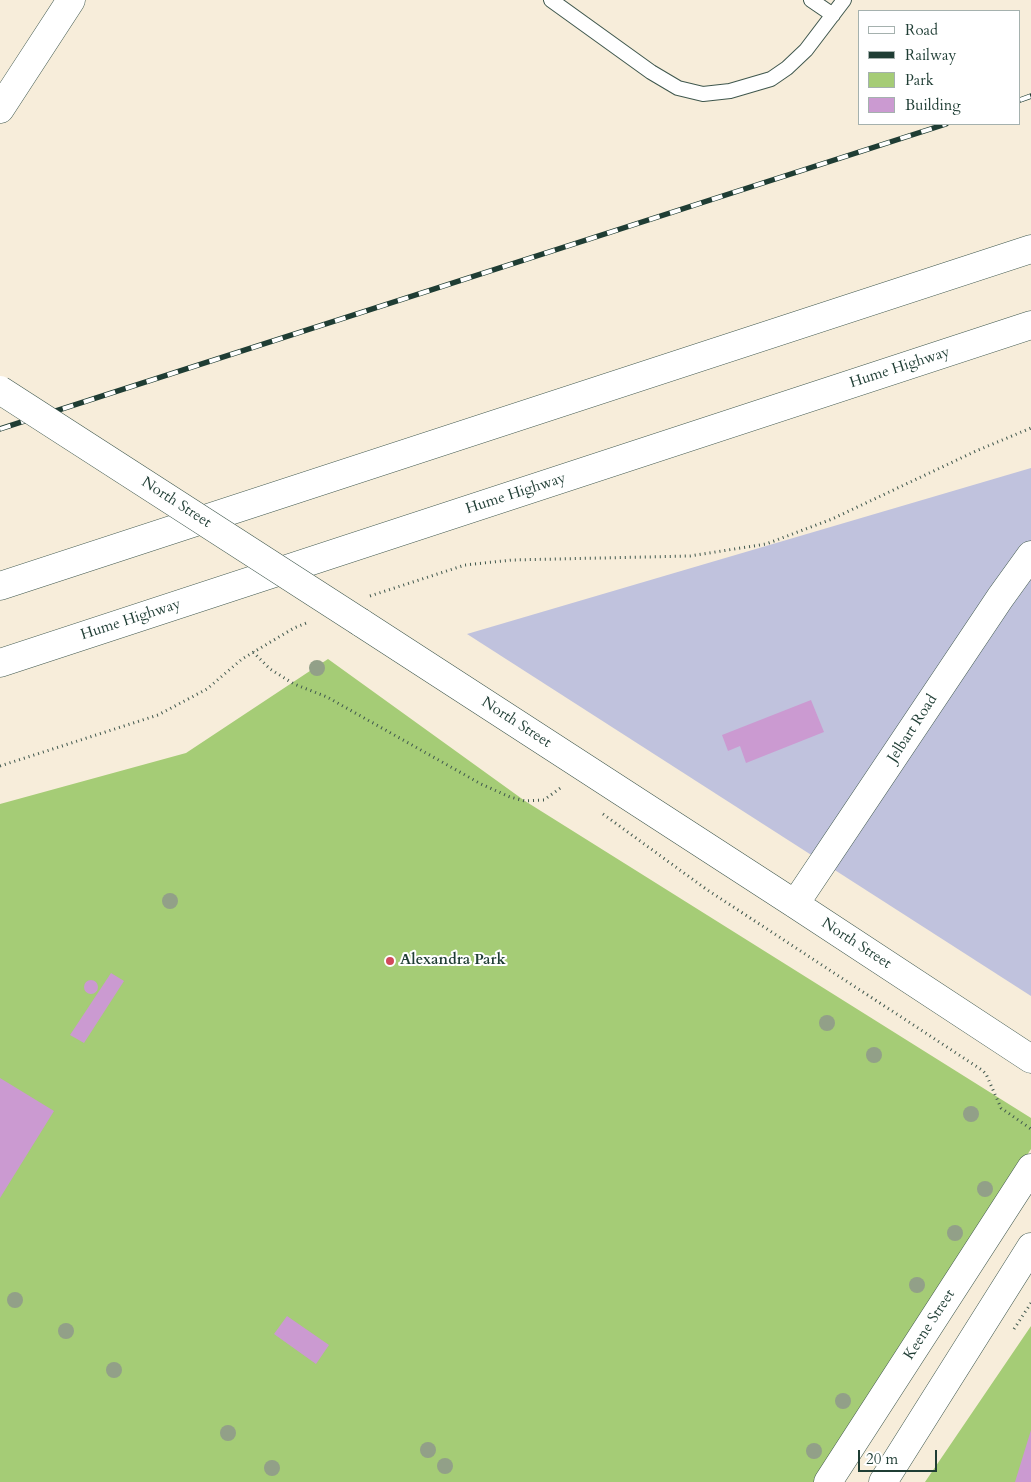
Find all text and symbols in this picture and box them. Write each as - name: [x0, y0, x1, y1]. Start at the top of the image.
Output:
- legend: [858, 10, 1021, 125]
- text: Road: [905, 20, 938, 40]
- text: Railway: [905, 45, 956, 65]
- text: Park: [905, 70, 934, 90]
- text: Building: [905, 95, 961, 115]
- street label: Hume Highway: [848, 343, 952, 393]
- street label: Hume Highway: [464, 469, 568, 519]
- street label: North Street: [138, 474, 214, 532]
- street label: Hume Highway: [79, 595, 183, 645]
- street label: Jelbart Road: [884, 692, 942, 766]
- street label: North Street: [478, 694, 554, 752]
- street label: North Street: [818, 915, 894, 973]
- place label: Alexandra Park: [400, 952, 506, 970]
- marker: Alexandra Park: [384, 955, 396, 967]
- street label: Keene Street: [901, 1286, 959, 1364]
- scale bar: [861, 1440, 940, 1472]
- text: 20 m: [866, 1449, 898, 1469]

